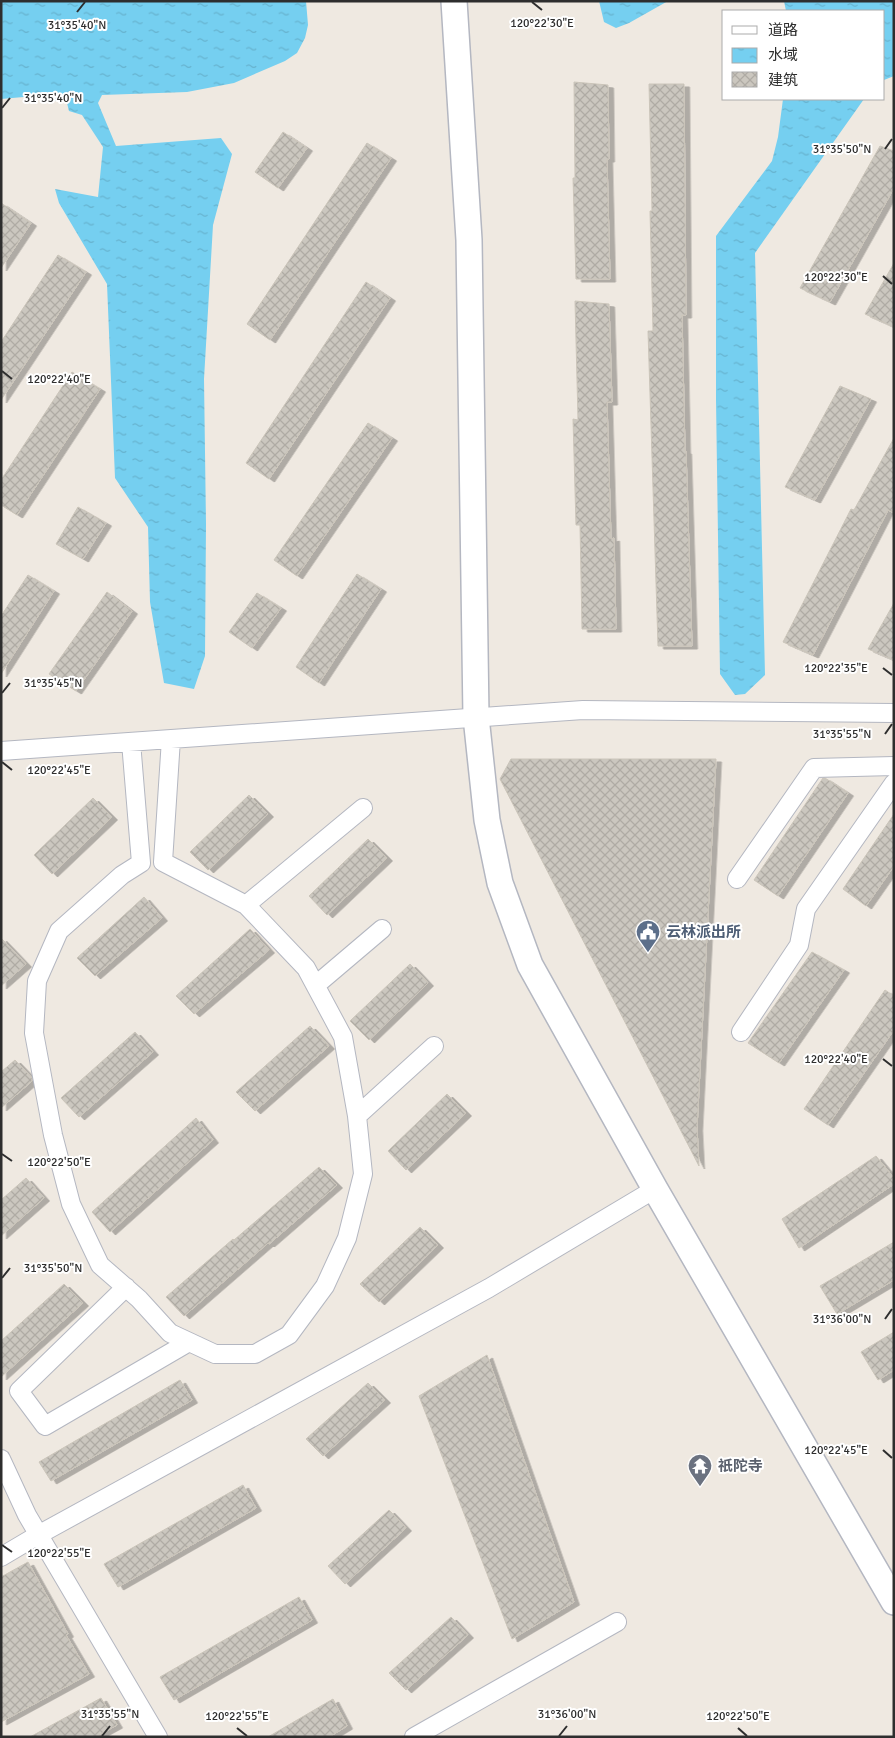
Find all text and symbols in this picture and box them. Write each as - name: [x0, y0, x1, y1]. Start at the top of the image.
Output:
- legend: [722, 10, 885, 100]
- text: 120°22'30"E: [510, 16, 574, 31]
- text: 31°35'40"N: [48, 18, 106, 33]
- text: 道路: [768, 21, 798, 39]
- text: 水域: [768, 46, 798, 64]
- text: 建筑: [768, 71, 798, 89]
- text: 31°35'40"N: [24, 91, 82, 106]
- text: 31°35'50"N: [813, 142, 871, 157]
- text: 120°22'30"E: [804, 270, 868, 285]
- text: 120°22'40"E: [27, 372, 91, 387]
- text: 120°22'35"E: [804, 661, 868, 676]
- text: 31°35'45"N: [24, 676, 82, 691]
- text: 31°35'55"N: [813, 727, 871, 742]
- text: 120°22'45"E: [27, 763, 91, 778]
- public building icon: 云林派出所: [635, 919, 661, 953]
- place label: 云林派出所: [666, 923, 741, 941]
- text: 120°22'40"E: [804, 1052, 868, 1067]
- text: 120°22'50"E: [27, 1155, 91, 1170]
- text: 31°35'50"N: [24, 1261, 82, 1276]
- text: 31°36'00"N: [813, 1312, 871, 1327]
- text: 120°22'45"E: [804, 1443, 868, 1458]
- temple icon: 祇陀寺: [687, 1453, 713, 1487]
- place label: 祇陀寺: [718, 1457, 763, 1475]
- text: 120°22'55"E: [27, 1546, 91, 1561]
- text: 31°35'55"N: [81, 1707, 139, 1722]
- text: 31°36'00"N: [538, 1707, 596, 1722]
- text: 120°22'55"E: [205, 1709, 269, 1724]
- text: 120°22'50"E: [706, 1709, 770, 1724]

